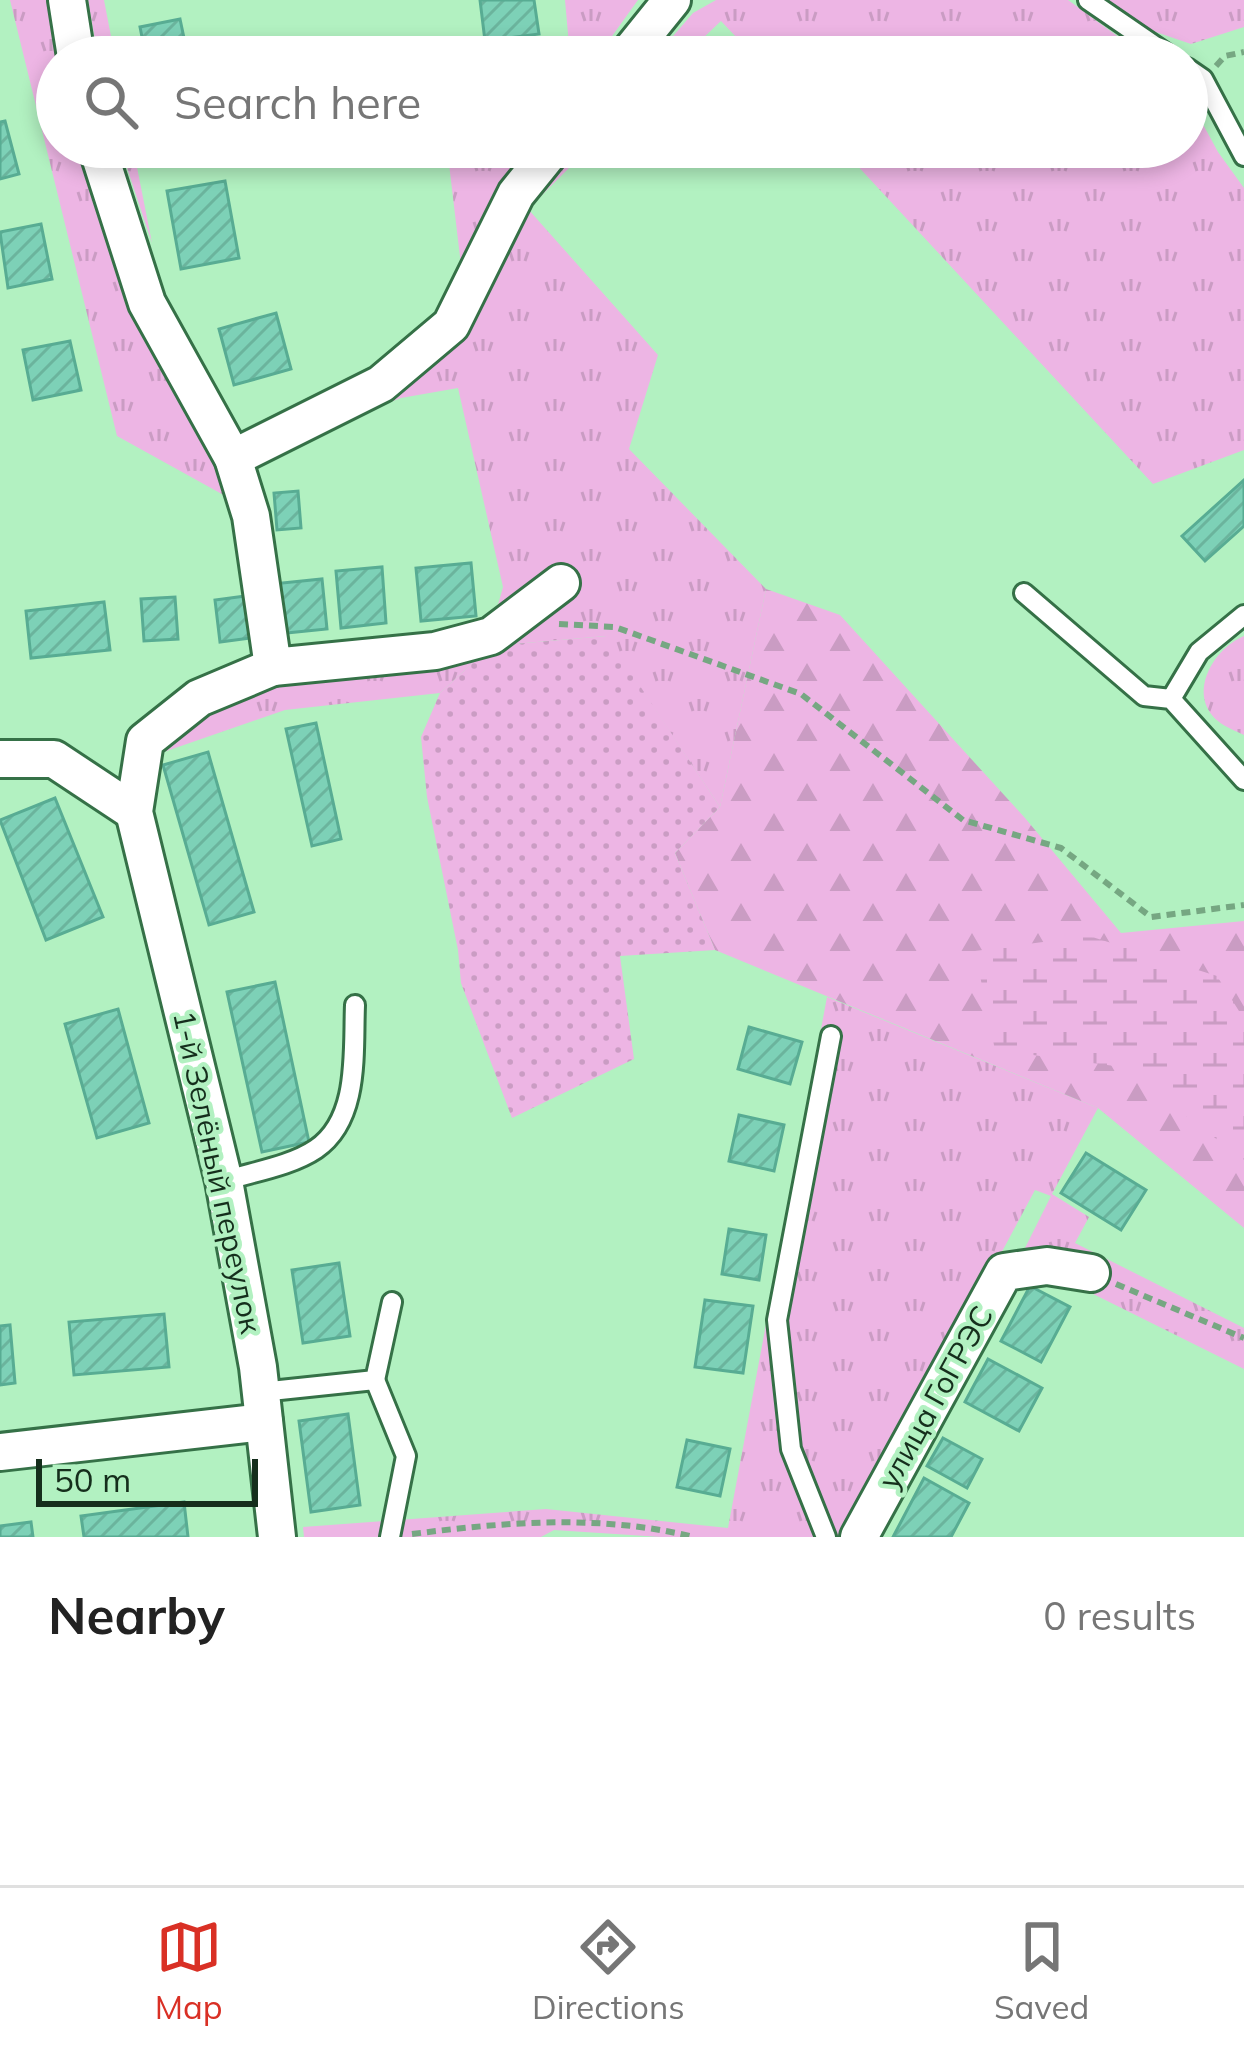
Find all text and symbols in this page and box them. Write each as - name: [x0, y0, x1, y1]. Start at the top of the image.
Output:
- search box: [36, 36, 1208, 168]
- icon: search: [78, 69, 144, 135]
- text: Search here: [174, 74, 421, 130]
- street label: 1-й Зелёный переулок: [165, 1007, 271, 1338]
- street label: улица ГоГРЭС: [869, 1299, 1001, 1495]
- scale bar: [36, 1453, 258, 1506]
- text: 50 m: [54, 1459, 131, 1500]
- text: Nearby: [48, 1583, 225, 1647]
- text: 0 results: [1043, 1591, 1196, 1640]
- tab: Map: [155, 1914, 223, 2027]
- tab: Directions: [532, 1914, 685, 2027]
- tab: Saved: [994, 1914, 1089, 2027]

